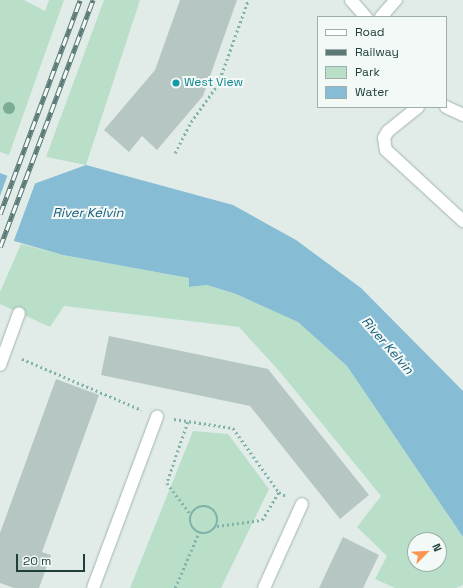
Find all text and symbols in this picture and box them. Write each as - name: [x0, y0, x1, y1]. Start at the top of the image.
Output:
- legend: [317, 16, 447, 108]
- text: Road: [355, 24, 384, 40]
- text: Railway: [355, 44, 399, 60]
- text: Park: [355, 64, 380, 80]
- place label: West View: [184, 76, 243, 90]
- marker: West View: [171, 78, 181, 88]
- text: Water: [355, 84, 389, 100]
- water label: River Kelvin: [53, 205, 123, 221]
- water label: River Kelvin: [358, 314, 416, 378]
- north arrow: [407, 532, 447, 572]
- text: N: [429, 541, 445, 554]
- scale bar: [18, 546, 87, 572]
- text: 20 m: [23, 553, 51, 569]

